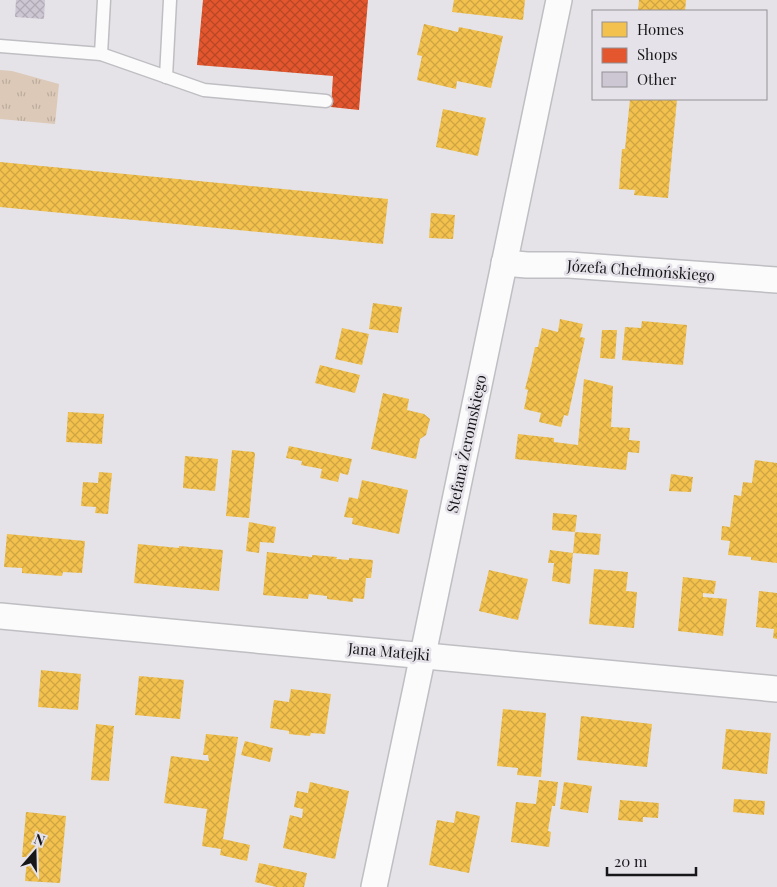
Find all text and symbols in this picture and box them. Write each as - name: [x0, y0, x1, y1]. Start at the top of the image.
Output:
- legend: [592, 10, 767, 100]
- text: Homes: [637, 19, 684, 39]
- text: Shops: [637, 44, 678, 64]
- text: Other: [637, 69, 677, 89]
- street label: Józefa Chełmońskiego: [566, 255, 716, 285]
- street label: Stefana Żeromskiego: [442, 373, 490, 515]
- street label: Jana Matejki: [346, 637, 431, 665]
- north arrow: [10, 827, 60, 877]
- text: N: [32, 829, 48, 850]
- scale bar: [607, 844, 696, 876]
- text: 20 m: [614, 851, 648, 871]

